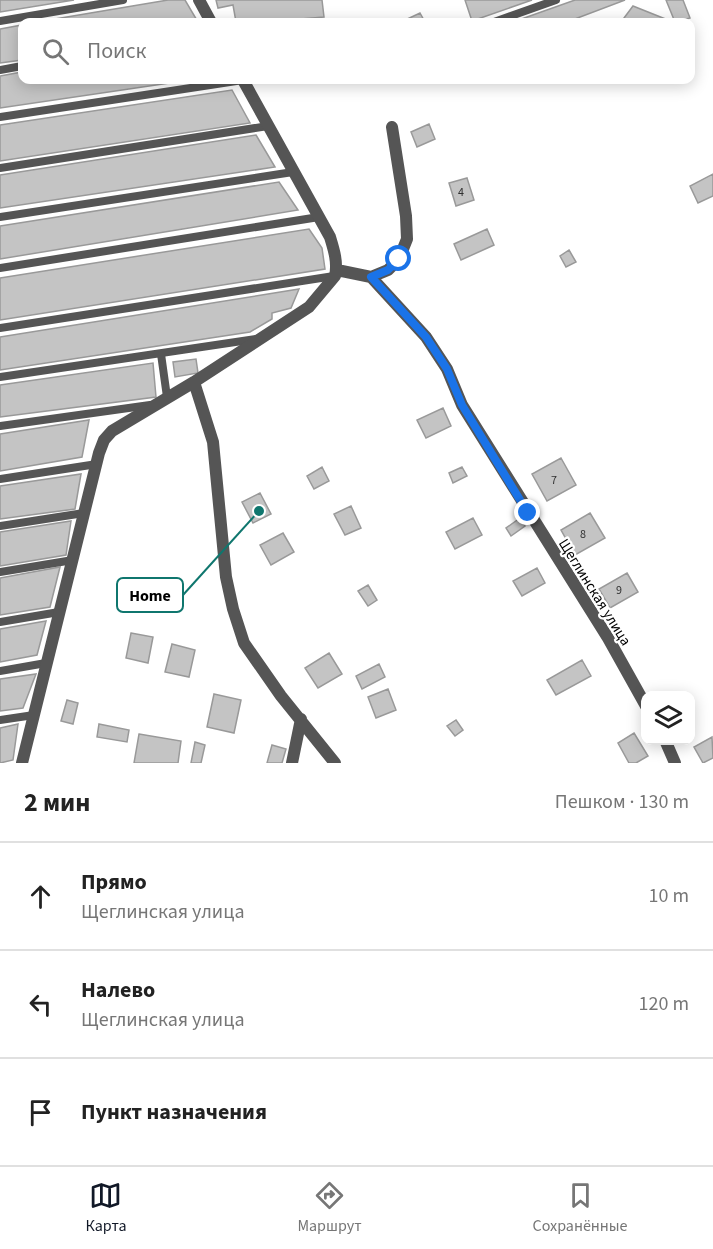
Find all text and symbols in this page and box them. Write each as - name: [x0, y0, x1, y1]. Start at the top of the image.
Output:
- search box: [18, 18, 695, 84]
- icon: search: [39, 35, 72, 68]
- text: Поиск: [87, 35, 146, 67]
- house number: 4: [458, 184, 464, 201]
- route start: [385, 245, 411, 271]
- house number: 7: [551, 472, 557, 489]
- route end: [514, 499, 540, 525]
- house number: 8: [580, 526, 586, 543]
- street label: Щеглинская улица: [553, 535, 636, 650]
- callout: Home: [117, 578, 183, 612]
- house number: 9: [616, 582, 622, 599]
- text: Home: [129, 585, 171, 607]
- map controls: [641, 691, 695, 745]
- button: layers: [641, 691, 695, 745]
- text: 2 мин: [24, 784, 90, 821]
- text: Пешком · 130 m: [555, 788, 689, 816]
- text: Прямо: [81, 866, 147, 898]
- icon: ahead: [24, 880, 57, 913]
- text: 10 m: [649, 882, 689, 910]
- text: Щеглинская улица: [81, 898, 244, 926]
- text: Налево: [81, 974, 155, 1006]
- icon: left: [24, 988, 57, 1021]
- text: 120 m: [639, 990, 689, 1018]
- text: Щеглинская улица: [81, 1006, 244, 1034]
- icon: arrive: [24, 1096, 57, 1129]
- text: Пункт назначения: [81, 1096, 267, 1128]
- tab: Карта: [85, 1179, 126, 1237]
- tab: Маршрут: [297, 1179, 362, 1237]
- tab: Сохранённые: [533, 1179, 628, 1237]

